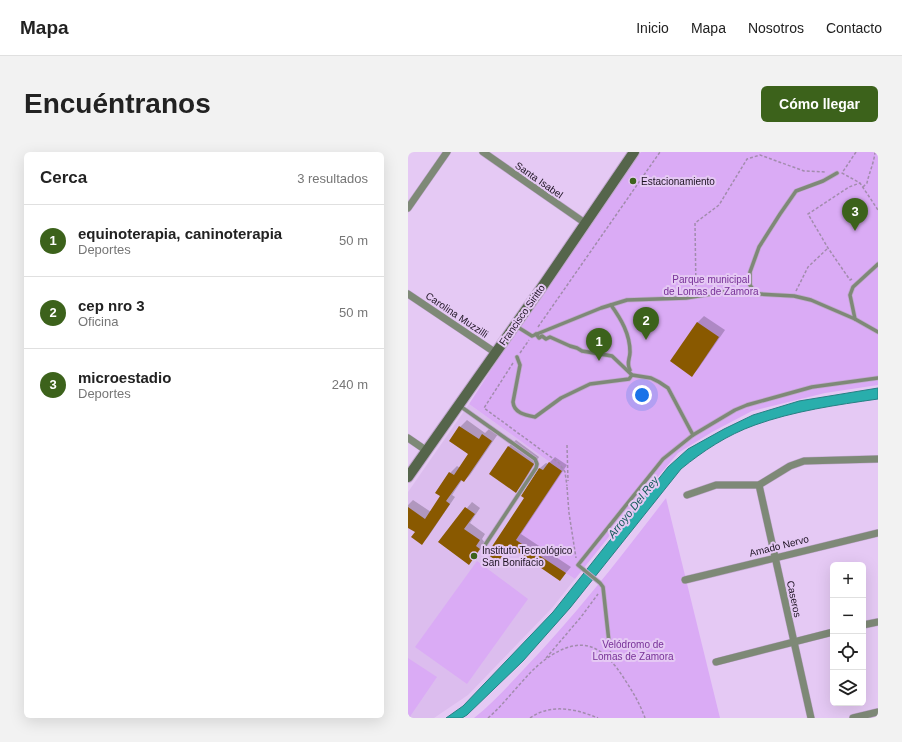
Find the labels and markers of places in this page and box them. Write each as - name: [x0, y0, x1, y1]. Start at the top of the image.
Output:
- marker: Estacionamiento: [628, 176, 638, 186]
- place label: Estacionamiento: [641, 176, 715, 187]
- pin: 3: [842, 198, 868, 231]
- pin: 2: [633, 307, 659, 340]
- pin: 1: [586, 328, 612, 361]
- place label: Instituto Tecnológico San Bonifacio: [482, 545, 573, 568]
- marker: Instituto Tecnológico San Bonifacio: [469, 551, 479, 561]

